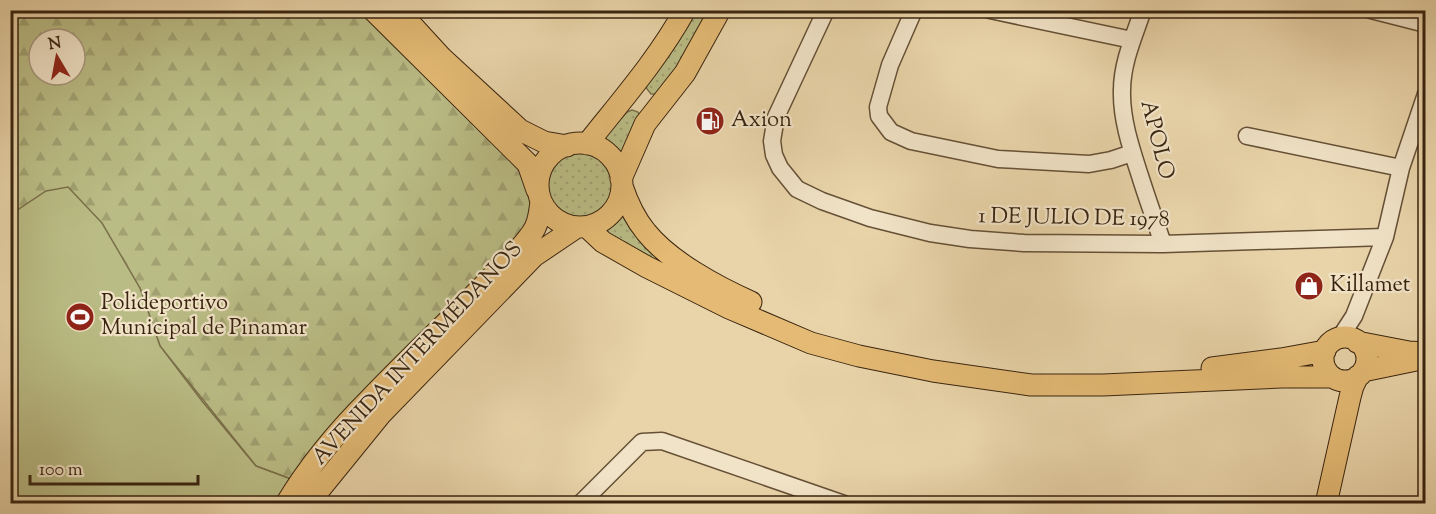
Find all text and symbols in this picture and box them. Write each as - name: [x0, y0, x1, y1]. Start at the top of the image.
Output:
- north arrow: [27, 27, 87, 87]
- text: N: [47, 32, 63, 57]
- street label: APOLO: [1131, 97, 1181, 183]
- fuel station icon: Axion: [694, 105, 726, 137]
- place label: Axion: [731, 105, 792, 137]
- street label: 1 DE JULIO DE 1978: [978, 201, 1170, 237]
- street label: AVENIDA INTERMÉDANOS: [305, 234, 531, 473]
- shop icon: Killamet: [1293, 270, 1325, 302]
- place label: Killamet: [1330, 270, 1411, 302]
- place label: Polideportivo Municipal de Pinamar: [101, 288, 307, 345]
- sports icon: Polideportivo Municipal de Pinamar: [64, 301, 96, 333]
- scale bar: [30, 448, 198, 486]
- text: 100 m: [39, 458, 83, 484]

